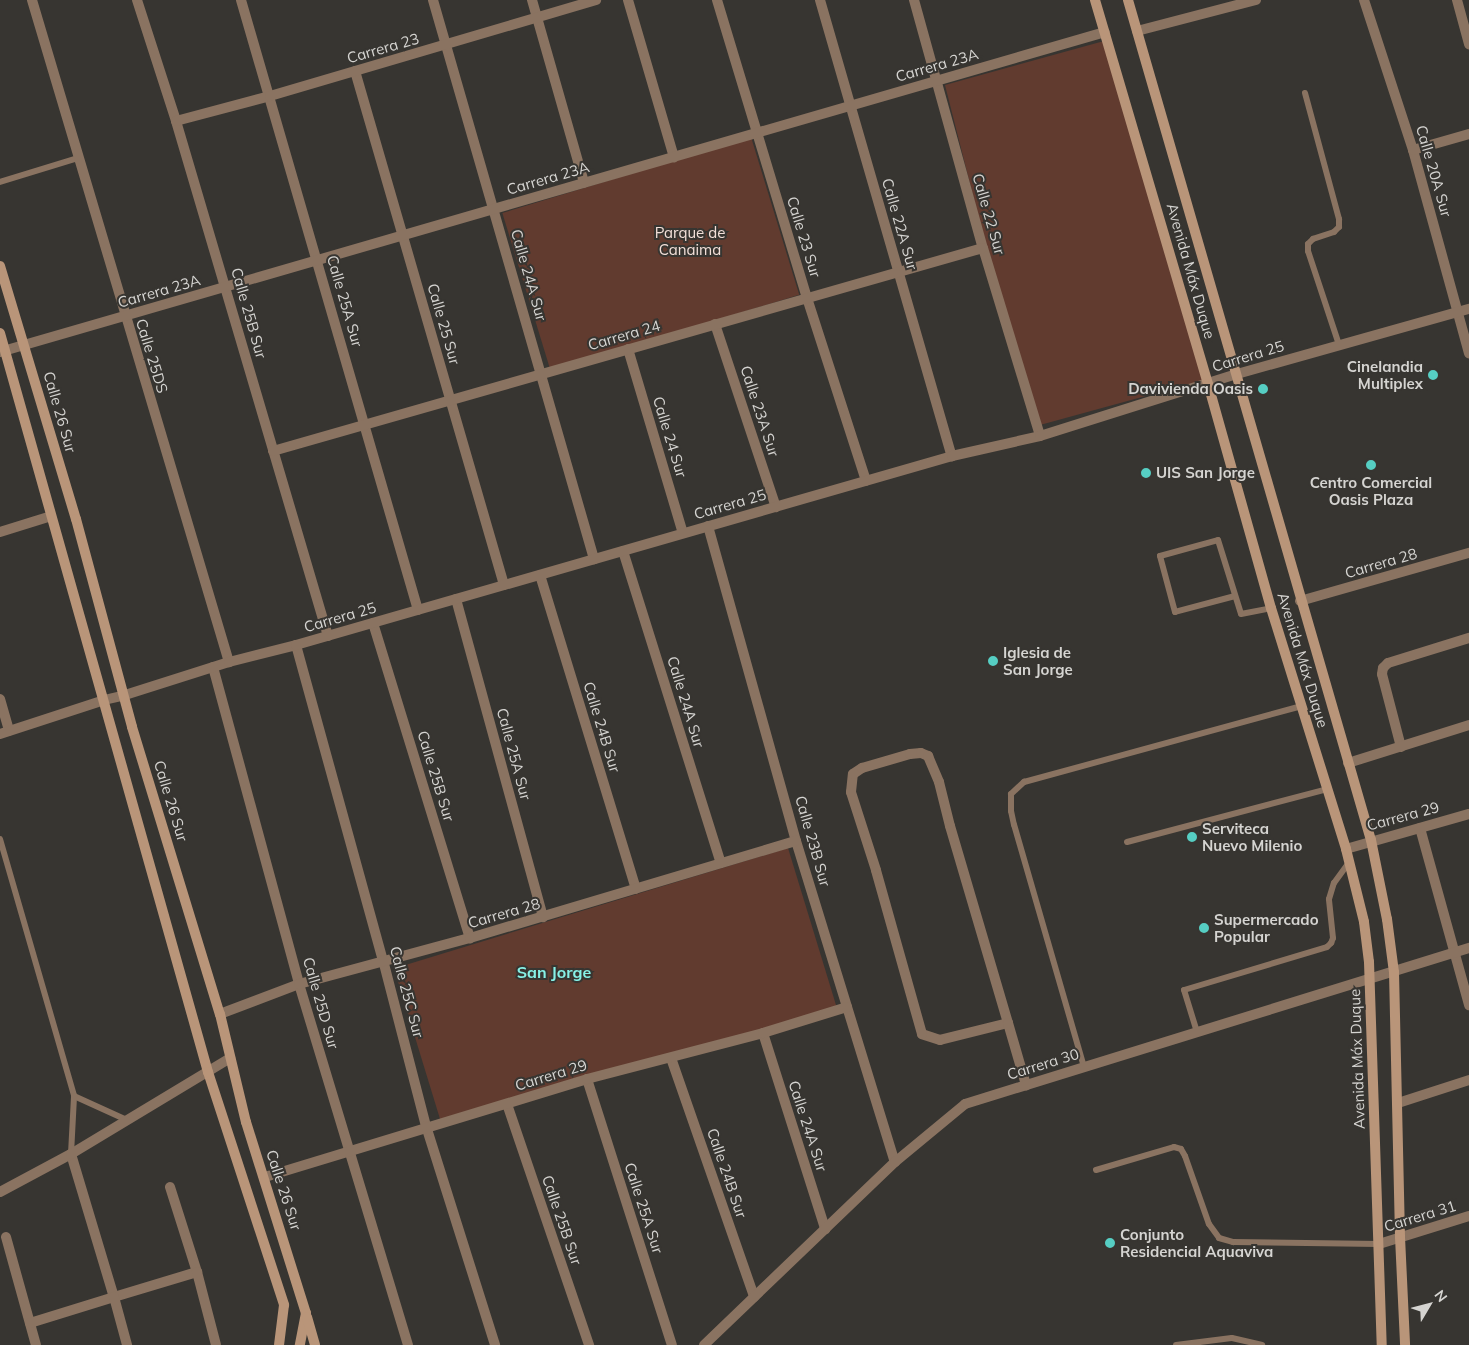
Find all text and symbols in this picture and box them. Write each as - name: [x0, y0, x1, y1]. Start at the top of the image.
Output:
- street label: Carrera 23: [345, 29, 421, 67]
- street label: Carrera 23A: [894, 45, 980, 85]
- street label: Calle 20A Sur: [1412, 123, 1456, 219]
- street label: Carrera 23A: [505, 158, 591, 198]
- street label: Calle 22 Sur: [969, 171, 1009, 257]
- street label: Calle 22A Sur: [878, 176, 922, 272]
- street label: Calle 23 Sur: [783, 194, 825, 280]
- street label: Avenida Máx Duque: [1163, 201, 1219, 341]
- park label: Parque de Canaima: [655, 223, 725, 258]
- street label: Calle 24A Sur: [507, 227, 551, 323]
- street label: Calle 25A Sur: [323, 253, 367, 349]
- street label: Calle 25B Sur: [227, 265, 271, 361]
- street label: Carrera 23A: [116, 271, 202, 311]
- street label: Calle 25 Sur: [424, 281, 464, 367]
- street label: Carrera 24: [586, 316, 662, 354]
- street label: Calle 25DS: [132, 317, 172, 395]
- street label: Carrera 25: [1210, 337, 1286, 375]
- place label: Cinelandia Multiplex: [1347, 357, 1423, 392]
- street label: Calle 23A Sur: [737, 363, 783, 459]
- street label: Calle 26 Sur: [40, 369, 80, 455]
- marker: Cinelandia Multiplex: [1427, 369, 1439, 381]
- place label: Davivienda Oasis: [1128, 380, 1253, 398]
- marker: Davivienda Oasis: [1257, 383, 1269, 395]
- street label: Calle 24 Sur: [649, 394, 691, 480]
- marker: Centro Comercial Oasis Plaza: [1365, 459, 1377, 471]
- place label: UIS San Jorge: [1156, 464, 1255, 482]
- marker: UIS San Jorge: [1140, 467, 1152, 479]
- place label: Centro Comercial Oasis Plaza: [1310, 473, 1432, 508]
- street label: Carrera 25: [692, 485, 768, 523]
- street label: Carrera 28: [1343, 544, 1419, 582]
- street label: Avenida Máx Duque: [1274, 590, 1332, 730]
- street label: Carrera 25: [302, 598, 378, 636]
- place label: Iglesia de San Jorge: [1003, 643, 1073, 678]
- street label: Calle 24A Sur: [664, 654, 708, 750]
- marker: Iglesia de San Jorge: [987, 655, 999, 667]
- street label: Calle 24B Sur: [580, 680, 624, 774]
- street label: Calle 25A Sur: [493, 706, 535, 802]
- street label: Calle 25B Sur: [414, 729, 458, 823]
- street label: Calle 26 Sur: [150, 758, 192, 844]
- street label: Calle 23B Sur: [791, 793, 835, 889]
- street label: Carrera 29: [1365, 798, 1441, 834]
- place label: Serviteca Nuevo Milenio: [1202, 819, 1302, 854]
- marker: Serviteca Nuevo Milenio: [1186, 831, 1198, 843]
- street label: Carrera 28: [466, 894, 542, 932]
- place label: Supermercado Popular: [1214, 910, 1319, 945]
- marker: Supermercado Popular: [1198, 922, 1210, 934]
- street label: Calle 25C Sur: [386, 944, 428, 1040]
- street label: Calle 25D Sur: [299, 955, 343, 1051]
- district label: San Jorge: [517, 962, 591, 982]
- street label: Avenida Máx Duque: [1346, 989, 1368, 1129]
- street label: Carrera 30: [1005, 1045, 1081, 1083]
- street label: Carrera 29: [513, 1056, 589, 1094]
- street label: Calle 24A Sur: [785, 1078, 831, 1174]
- street label: Calle 24B Sur: [703, 1126, 751, 1220]
- street label: Calle 26 Sur: [263, 1147, 305, 1233]
- street label: Calle 25A Sur: [621, 1160, 667, 1256]
- street label: Calle 25B Sur: [538, 1173, 586, 1267]
- street label: Carrera 31: [1382, 1197, 1458, 1235]
- place label: Conjunto Residencial Aquaviva: [1120, 1225, 1273, 1260]
- marker: Conjunto Residencial Aquaviva: [1104, 1237, 1116, 1249]
- north arrow: [1404, 1280, 1454, 1330]
- text: N: [1431, 1286, 1451, 1306]

